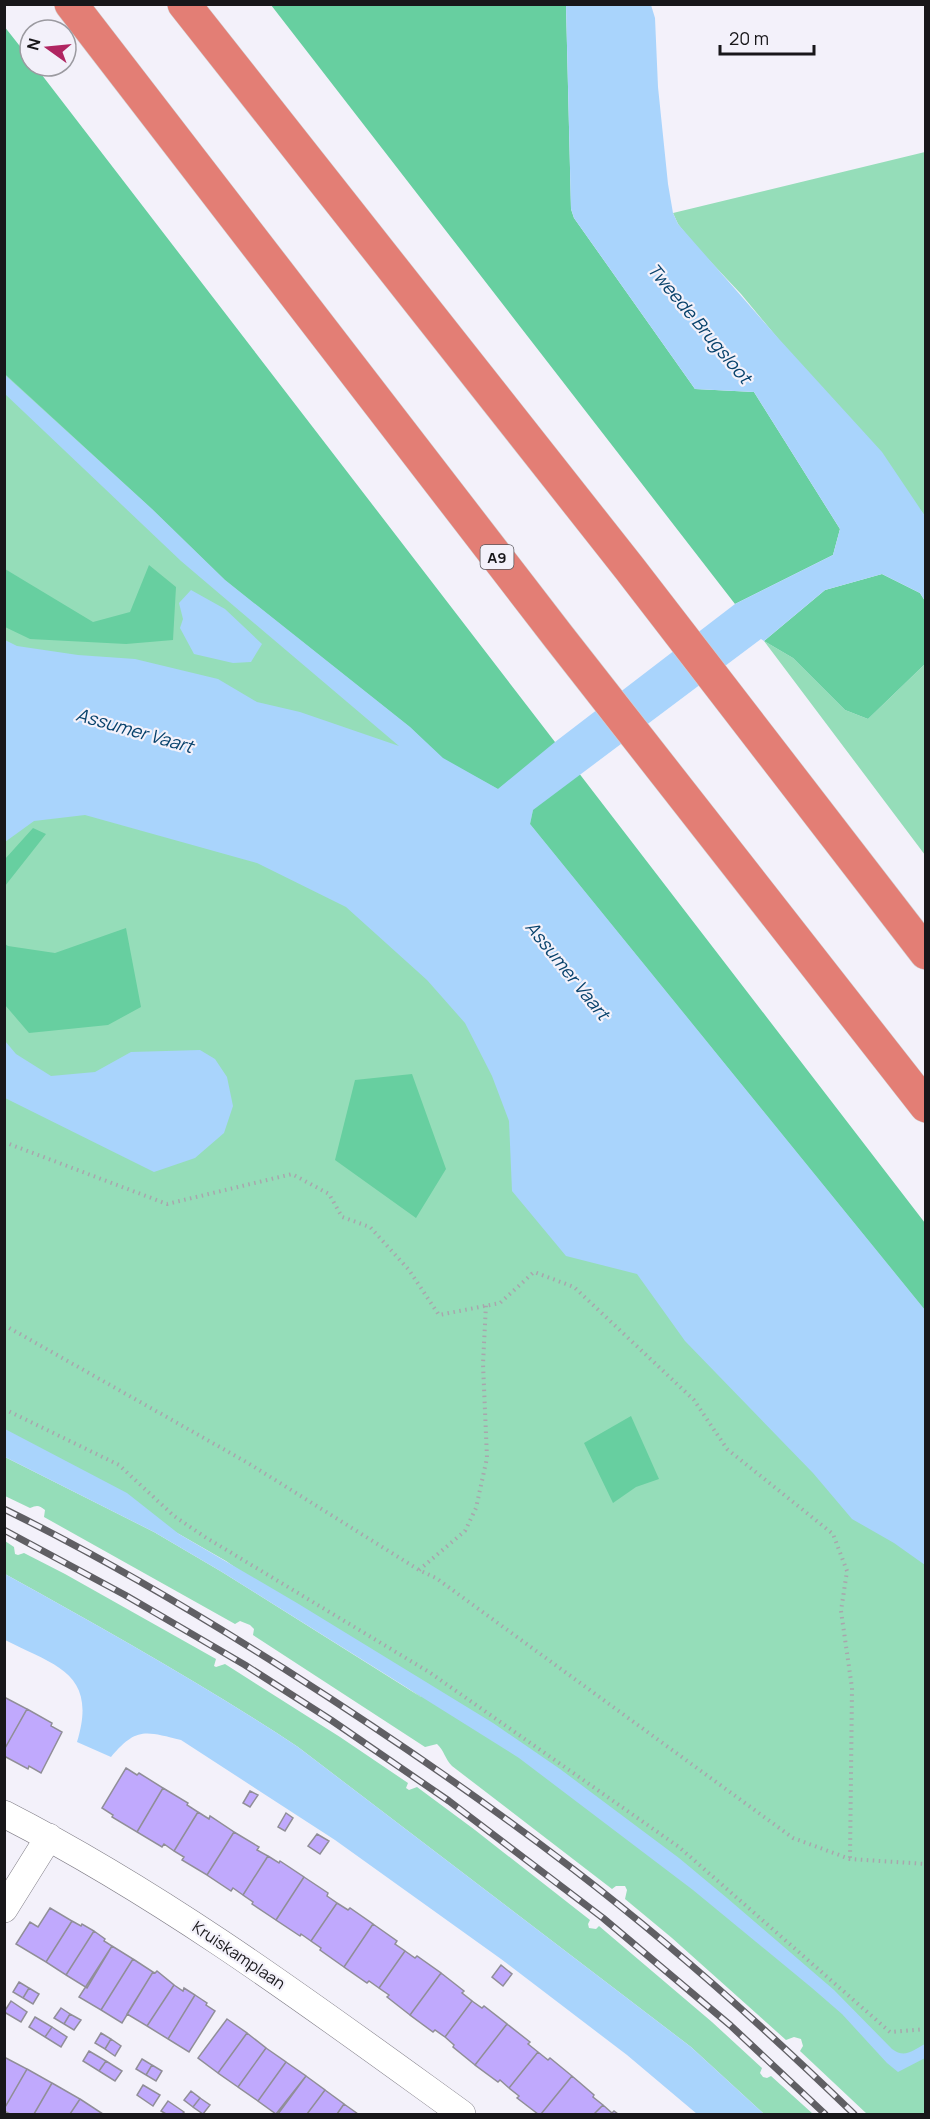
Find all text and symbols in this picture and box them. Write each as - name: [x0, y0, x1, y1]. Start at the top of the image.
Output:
- north arrow: [18, 18, 78, 78]
- scale bar: [720, 18, 814, 56]
- text: 20 m: [729, 26, 769, 50]
- text: N: [21, 36, 46, 53]
- water label: Tweede Brugsloot: [643, 258, 759, 390]
- road number: A9: [480, 545, 514, 569]
- water label: Assumer Vaart: [74, 702, 198, 759]
- water label: Assumer Vaart: [521, 916, 616, 1026]
- street label: Kruiskamplaan: [188, 1916, 290, 1994]

